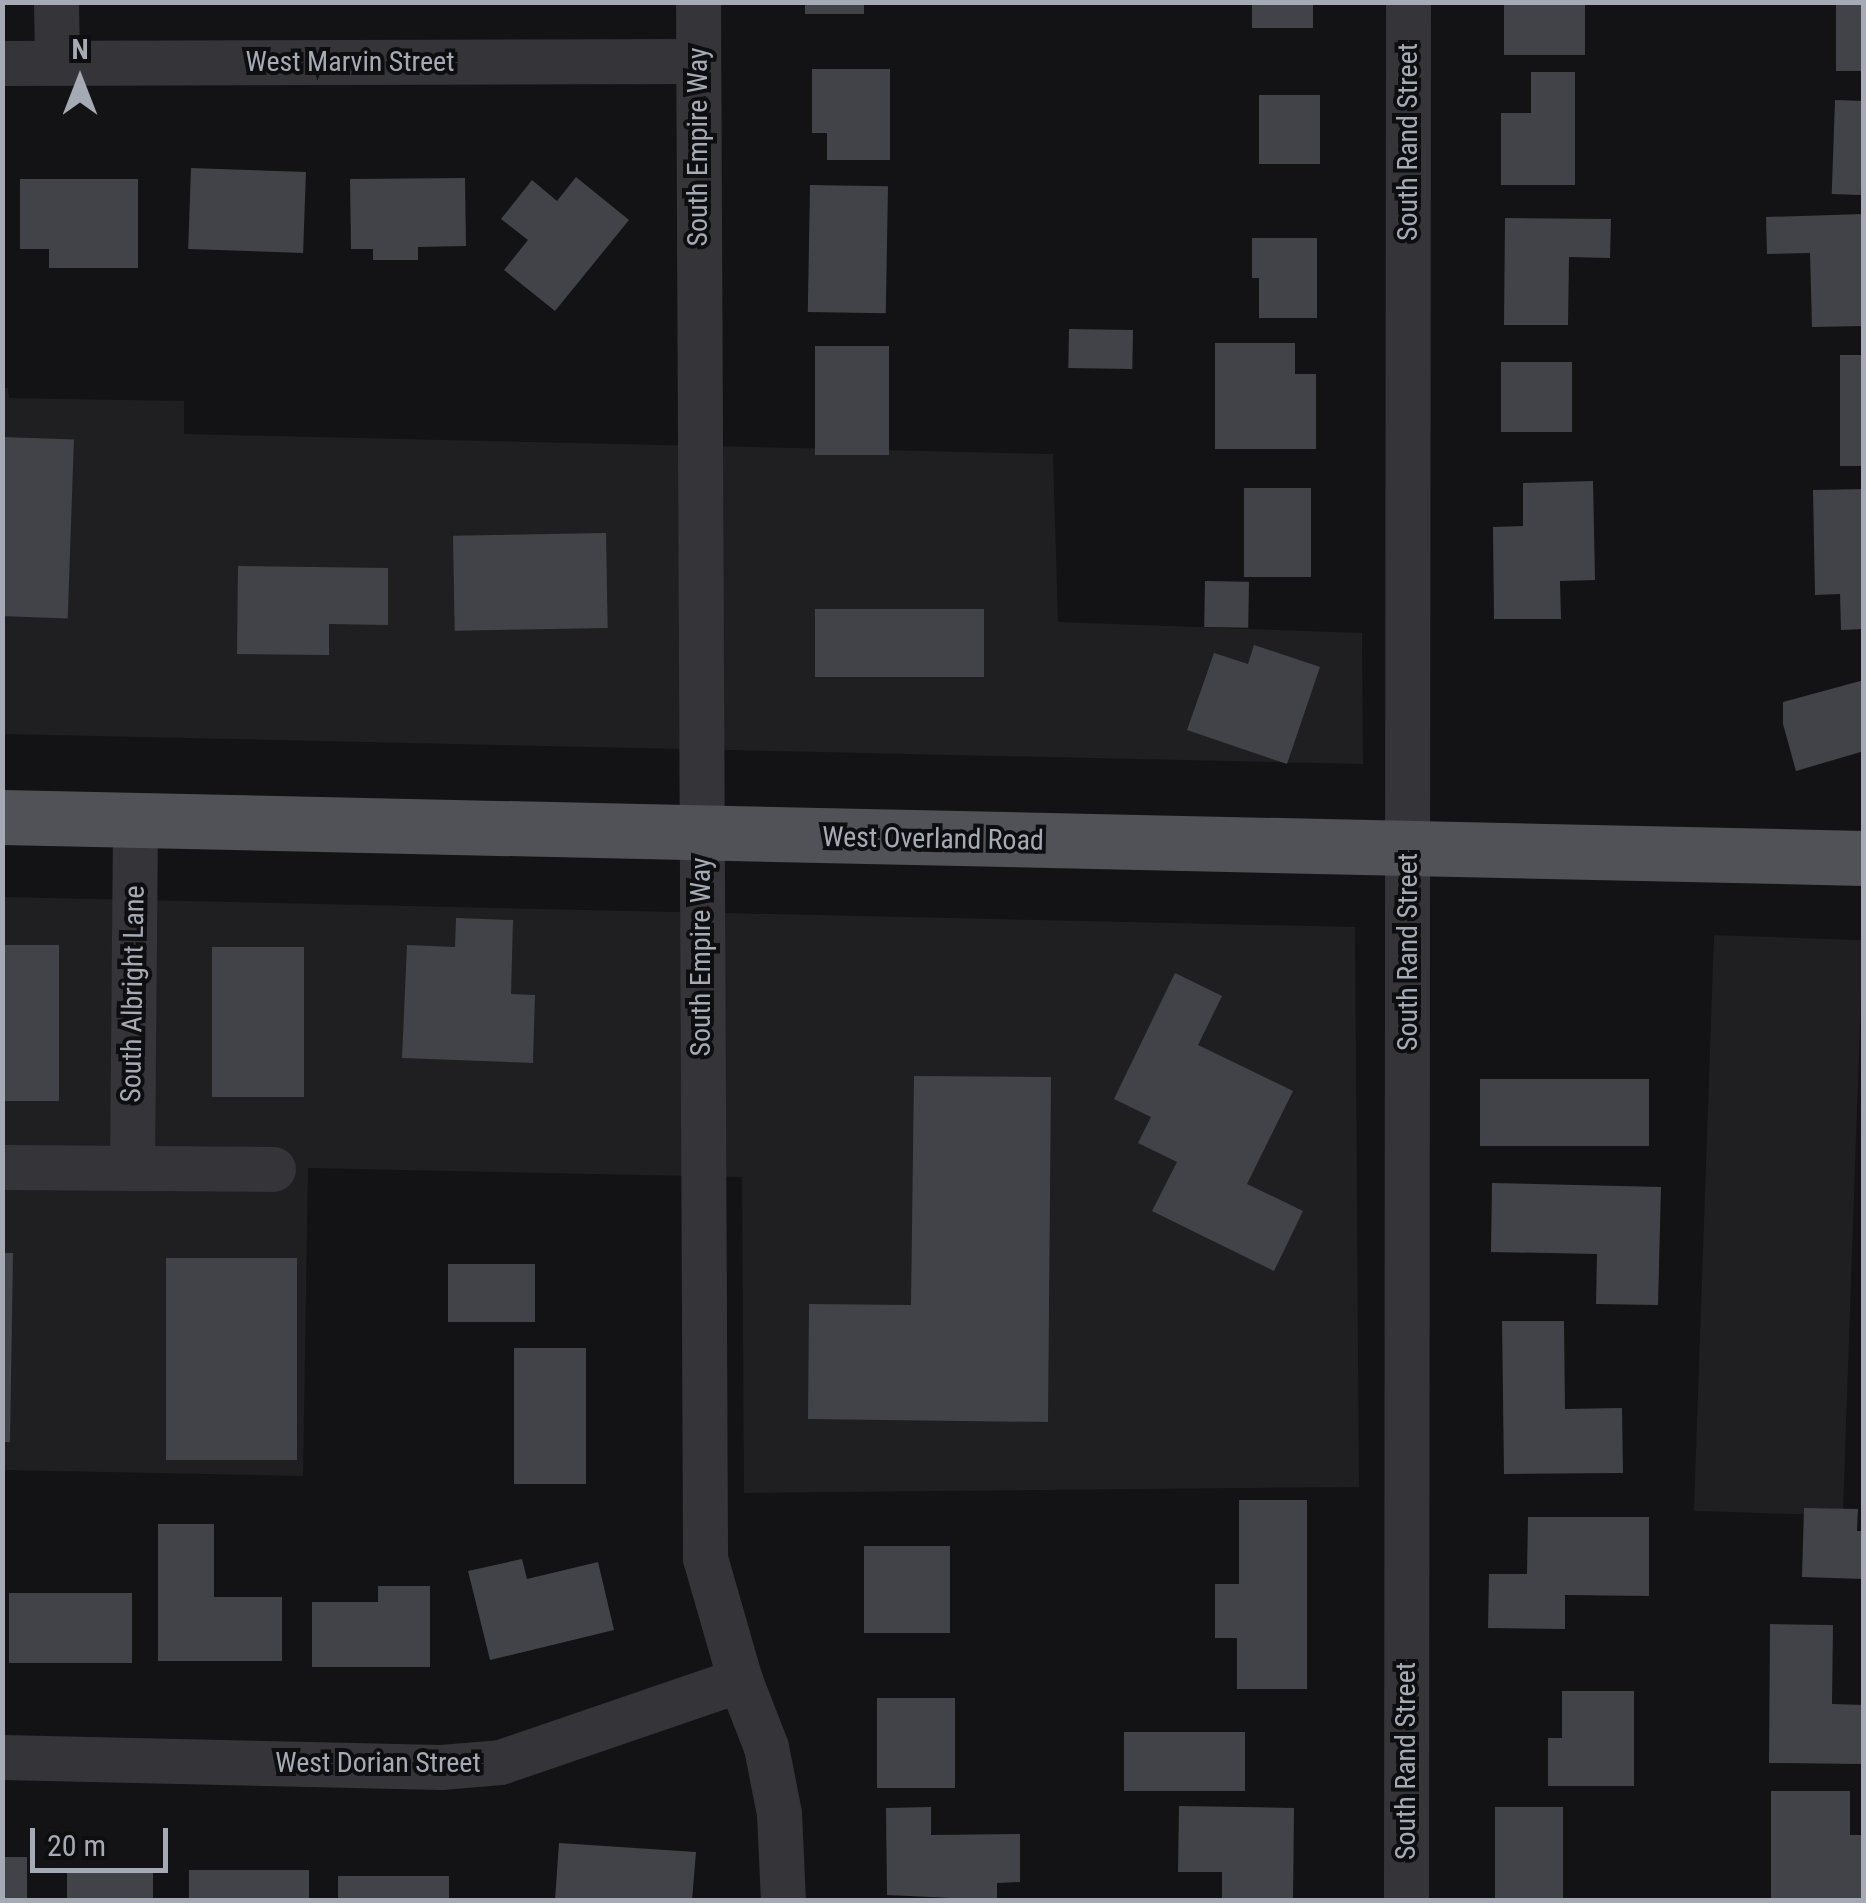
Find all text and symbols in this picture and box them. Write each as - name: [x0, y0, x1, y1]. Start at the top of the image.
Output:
- north arrow: [30, 30, 130, 130]
- text: N: [71, 33, 89, 66]
- street label: South Rand Street: [1391, 43, 1425, 241]
- street label: West Marvin Street: [246, 45, 454, 79]
- street label: South Empire Way: [681, 47, 715, 247]
- street label: West Overland Road: [822, 820, 1044, 858]
- street label: South Rand Street: [1391, 853, 1425, 1051]
- street label: South Empire Way: [684, 857, 718, 1057]
- street label: South Albright Lane: [114, 885, 152, 1103]
- street label: South Rand Street: [1389, 1662, 1423, 1860]
- street label: West Dorian Street: [275, 1746, 481, 1780]
- scale bar: [35, 1808, 172, 1870]
- text: 20 m: [47, 1828, 106, 1863]

